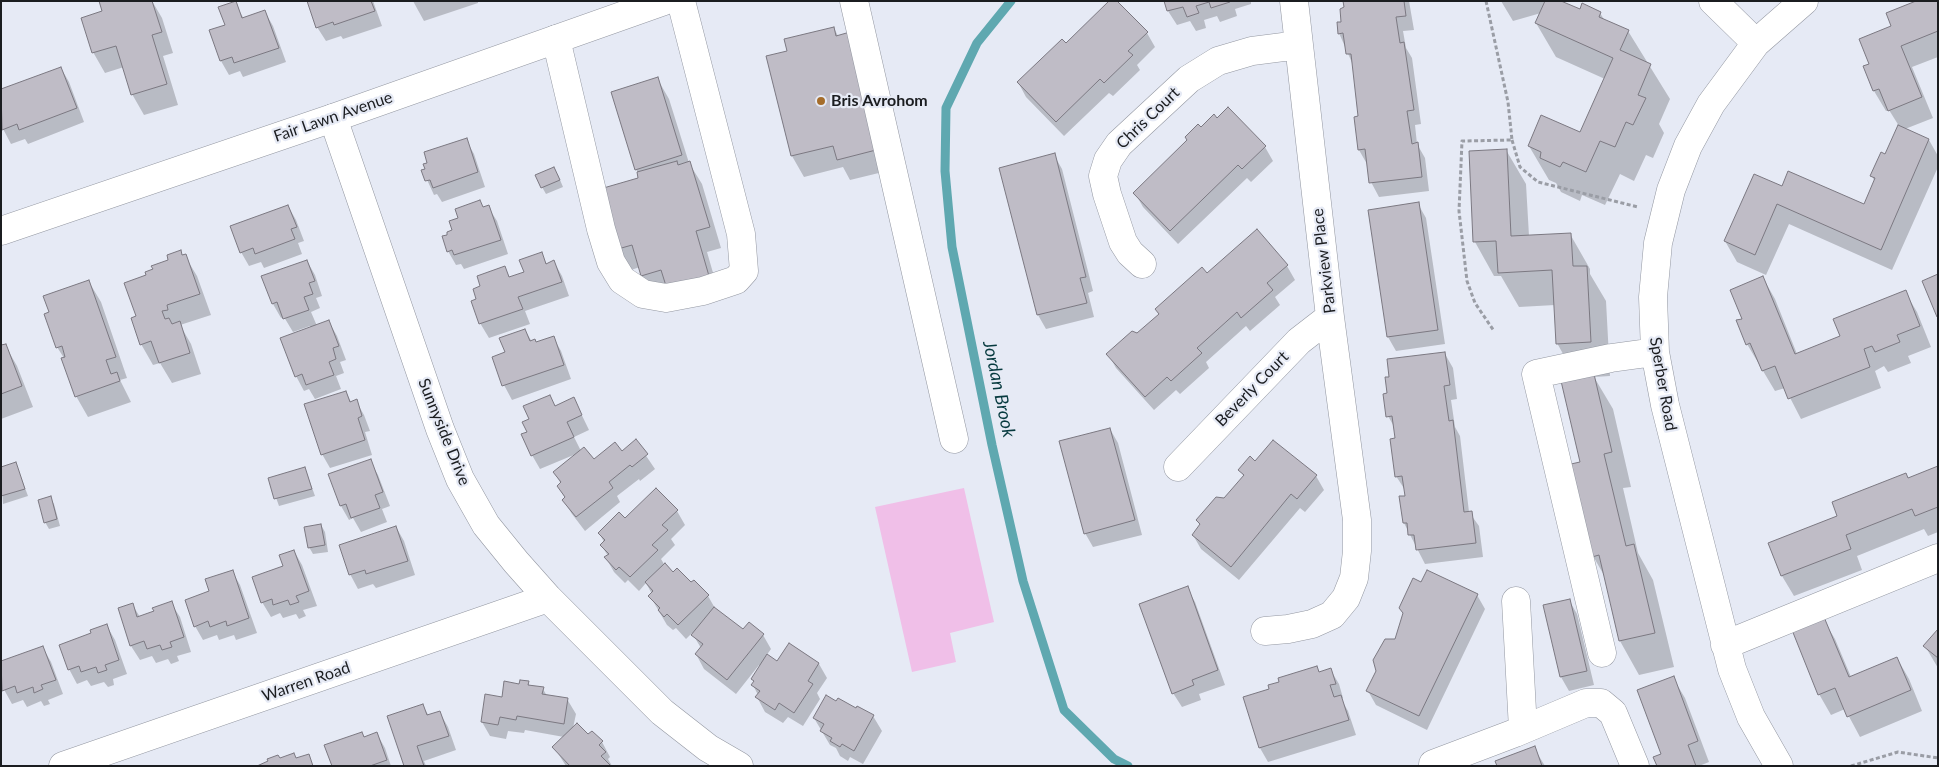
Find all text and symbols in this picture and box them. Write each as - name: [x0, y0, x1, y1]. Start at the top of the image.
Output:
- street label: Chris Court: [1112, 83, 1184, 153]
- street label: Fair Lawn Avenue: [271, 88, 395, 146]
- place label: Bris Avrohom: [831, 91, 928, 111]
- marker: Bris Avrohom: [815, 95, 827, 107]
- street label: Parkview Place: [1308, 207, 1340, 315]
- street label: Sperber Road: [1645, 336, 1681, 432]
- water label: Jordan Brook: [978, 339, 1020, 439]
- street label: Beverly Court: [1211, 347, 1293, 431]
- street label: Sunnyside Drive: [414, 376, 474, 488]
- street label: Warren Road: [259, 658, 353, 706]

